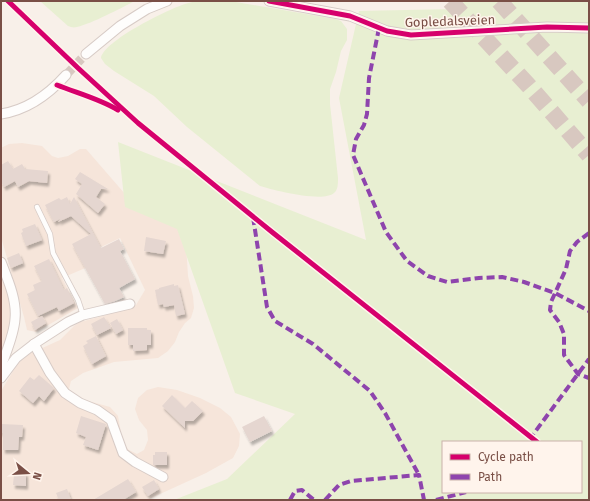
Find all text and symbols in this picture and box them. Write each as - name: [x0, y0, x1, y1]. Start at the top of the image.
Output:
- street label: Gopledalsveien: [405, 12, 495, 30]
- legend: [442, 441, 582, 493]
- text: Cycle path: [478, 450, 534, 464]
- north arrow: [8, 453, 48, 493]
- text: N: [30, 470, 44, 481]
- text: Path: [478, 470, 502, 484]

